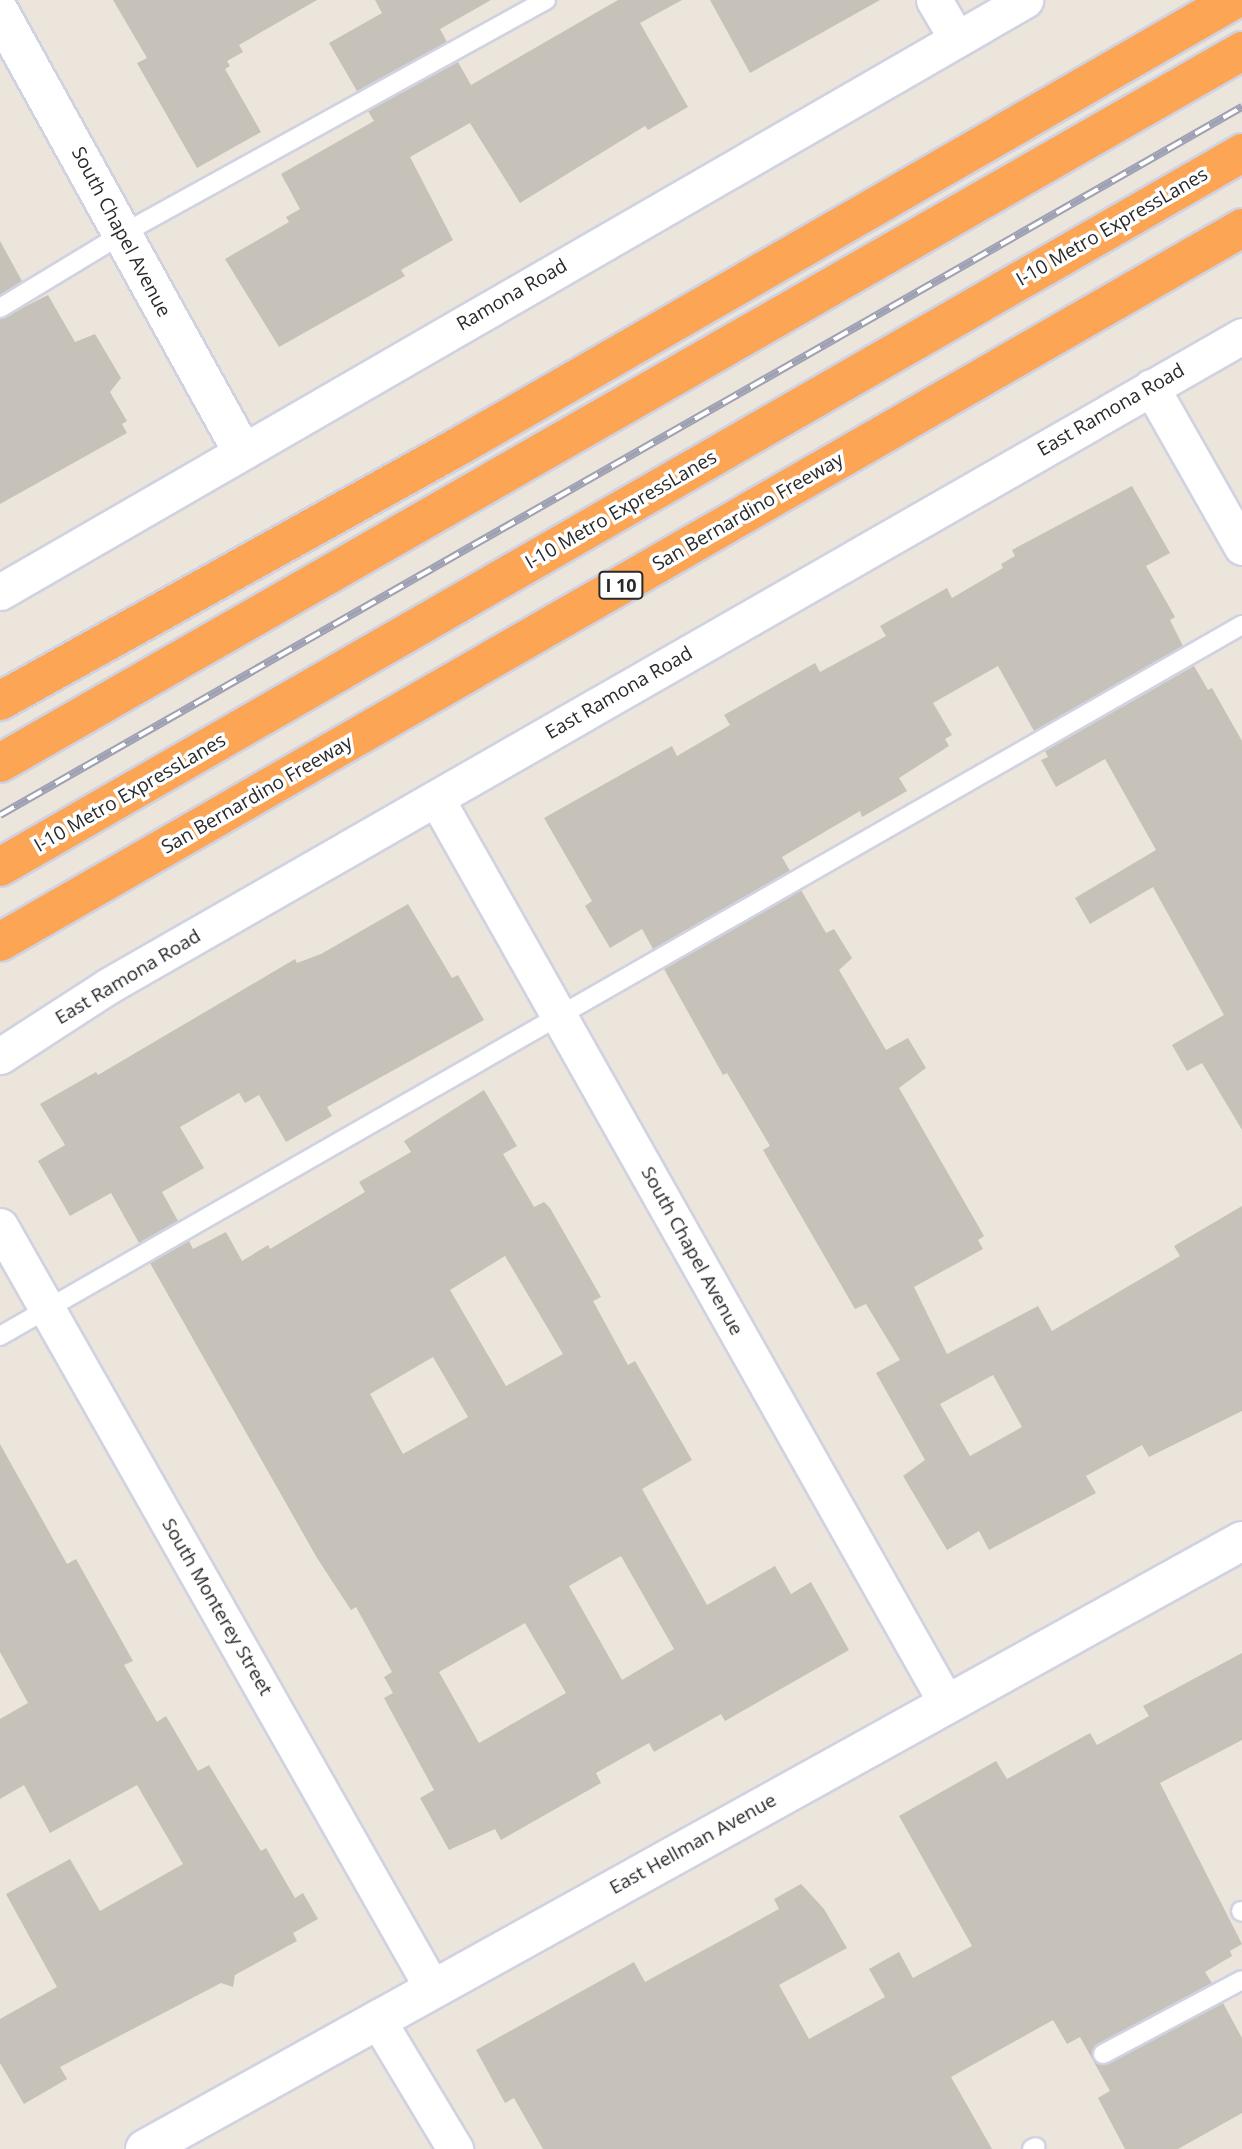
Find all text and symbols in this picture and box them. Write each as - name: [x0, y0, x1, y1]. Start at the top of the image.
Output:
- street label: South Chapel Avenue: [67, 143, 175, 321]
- street label: I-10 Metro ExpressLanes: [1012, 163, 1212, 291]
- street label: Ramona Road: [453, 254, 571, 336]
- street label: East Ramona Road: [1034, 359, 1188, 461]
- street label: I-10 Metro ExpressLanes: [521, 446, 721, 574]
- street label: San Bernardino Freeway: [649, 448, 847, 576]
- road number: I 10: [598, 570, 644, 600]
- street label: East Ramona Road: [542, 642, 696, 744]
- street label: I-10 Metro ExpressLanes: [30, 729, 230, 857]
- street label: San Bernardino Freeway: [158, 731, 356, 859]
- street label: East Ramona Road: [51, 925, 205, 1029]
- street label: South Chapel Avenue: [636, 1163, 748, 1339]
- street label: South Monterey Street: [157, 1515, 277, 1699]
- street label: East Hellman Avenue: [606, 1789, 780, 1899]

